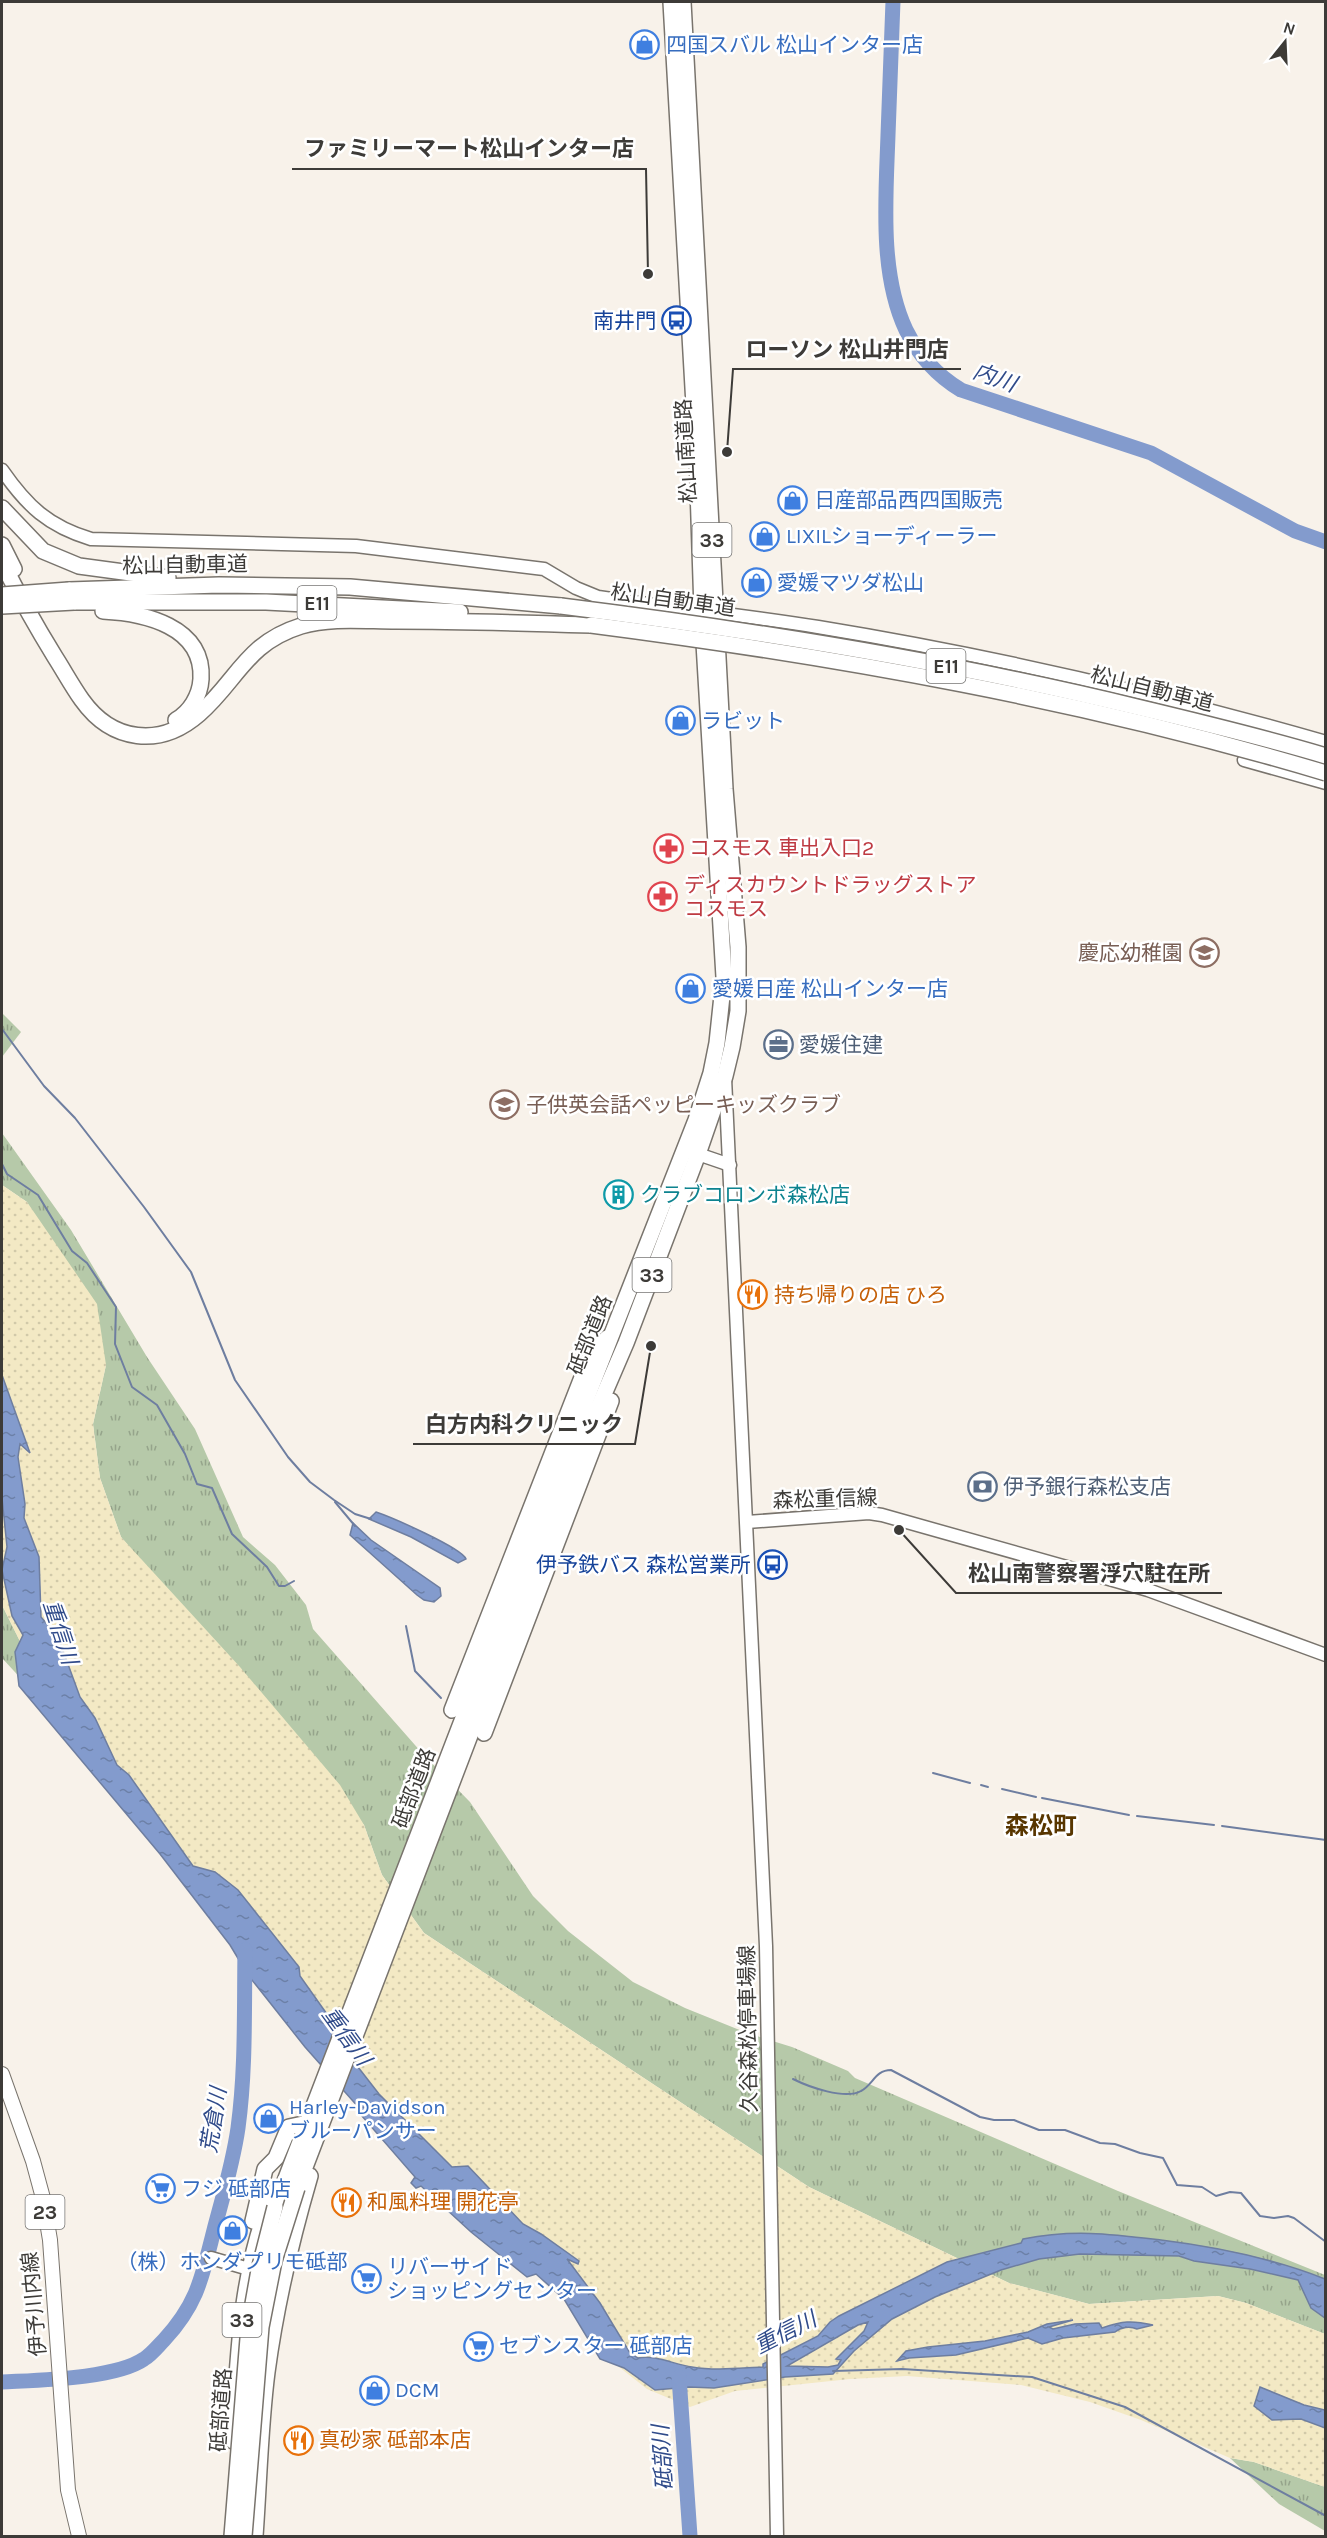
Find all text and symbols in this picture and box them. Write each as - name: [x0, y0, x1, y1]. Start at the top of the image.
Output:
- north arrow: [1255, 12, 1315, 72]
- text: N: [1281, 17, 1298, 39]
- shop icon: 四国スバル 松山インター店: [629, 29, 661, 61]
- place label: 四国スバル 松山インター店: [666, 33, 923, 57]
- callout: ファミリーマート松山インター店: [292, 129, 646, 169]
- text: ファミリーマート松山インター店: [304, 136, 634, 162]
- bus stop icon: 南井門: [661, 305, 693, 337]
- place label: 南井門: [593, 309, 656, 333]
- callout: ローソン 松山井門店: [733, 329, 961, 369]
- text: ローソン 松山井門店: [745, 337, 949, 363]
- water label: 内川: [970, 358, 1022, 398]
- street label: 松山南道路: [671, 398, 701, 504]
- shop icon: 日産部品西四国販売: [777, 484, 809, 516]
- place label: 日産部品西四国販売: [814, 488, 1003, 512]
- shop icon: LIXILショーディーラー: [749, 520, 781, 552]
- road number: 33: [692, 523, 732, 557]
- place label: LIXILショーディーラー: [786, 524, 997, 548]
- street label: 松山自動車道: [122, 552, 248, 578]
- shop icon: 愛媛マツダ松山: [740, 567, 772, 599]
- place label: 愛媛マツダ松山: [777, 571, 924, 595]
- street label: 松山自動車道: [609, 579, 737, 621]
- road number: E11: [298, 586, 336, 620]
- road number: E11: [926, 649, 966, 683]
- street label: 松山自動車道: [1088, 662, 1216, 716]
- shop icon: ラビット: [664, 705, 696, 737]
- place label: ラビット: [701, 709, 785, 733]
- pharmacy icon: コスモス 車出入口2: [652, 832, 684, 864]
- place label: コスモス 車出入口2: [689, 836, 874, 860]
- place label: ディスカウントドラッグストア コスモス: [684, 873, 977, 921]
- pharmacy icon: ディスカウントドラッグストア コスモス: [647, 881, 679, 913]
- school or university icon: 慶応幼稚園: [1188, 937, 1220, 969]
- place label: 慶応幼稚園: [1078, 941, 1183, 965]
- shop icon: 愛媛日産 松山インター店: [675, 973, 707, 1005]
- place label: 愛媛日産 松山インター店: [712, 977, 948, 1001]
- office icon: 愛媛住建: [762, 1029, 794, 1061]
- place label: 愛媛住建: [799, 1033, 883, 1057]
- school or university icon: 子供英会話ペッピーキッズクラブ: [489, 1089, 521, 1121]
- place label: 子供英会話ペッピーキッズクラブ: [526, 1093, 841, 1117]
- building icon: クラブコロンボ森松店: [603, 1179, 635, 1211]
- place label: クラブコロンボ森松店: [640, 1183, 850, 1207]
- road number: 33: [632, 1258, 672, 1292]
- restaurant icon: 持ち帰りの店 ひろ: [737, 1279, 769, 1311]
- place label: 持ち帰りの店 ひろ: [774, 1283, 947, 1307]
- street label: 砥部道路: [563, 1292, 617, 1378]
- callout: 白方内科クリニック: [413, 1404, 635, 1444]
- text: 白方内科クリニック: [425, 1412, 623, 1438]
- bank icon: 伊予銀行森松支店: [966, 1471, 998, 1503]
- place label: 伊予銀行森松支店: [1003, 1475, 1171, 1499]
- street label: 森松重信線: [772, 1485, 878, 1513]
- bus stop icon: 伊予鉄バス 森松営業所: [756, 1549, 788, 1581]
- place label: 伊予鉄バス 森松営業所: [536, 1553, 751, 1577]
- callout: 松山南警察署浮穴駐在所: [956, 1553, 1222, 1593]
- text: 松山南警察署浮穴駐在所: [968, 1561, 1210, 1587]
- water label: 重信川: [37, 1597, 83, 1670]
- street label: 砥部道路: [388, 1744, 440, 1832]
- district label: 森松町: [1005, 1812, 1077, 1840]
- street label: 久谷森松停車場線: [735, 1945, 761, 2113]
- water label: 重信川: [316, 2002, 377, 2073]
- water label: 荒倉川: [196, 2084, 232, 2155]
- place label: Harley-Davidson ブルーパンサー: [289, 2095, 446, 2143]
- shop icon: Harley-Davidson ブルーパンサー: [252, 2103, 284, 2135]
- supermarket icon: フジ 砥部店: [144, 2173, 176, 2205]
- place label: フジ 砥部店: [181, 2177, 291, 2201]
- restaurant icon: 和風料理 開花亭: [330, 2186, 362, 2218]
- place label: 和風料理 開花亭: [367, 2190, 519, 2214]
- road number: 23: [26, 2195, 64, 2229]
- shop icon: （株）ホンダプリモ砥部: [216, 2215, 248, 2247]
- place label: （株）ホンダプリモ砥部: [117, 2250, 348, 2274]
- street label: 伊予川内線: [17, 2251, 51, 2357]
- place label: リバーサイド ショッピングセンター: [387, 2255, 597, 2303]
- supermarket icon: リバーサイド ショッピングセンター: [350, 2263, 382, 2295]
- road number: 33: [222, 2303, 262, 2337]
- water label: 重信川: [750, 2305, 823, 2359]
- supermarket icon: セブンスター 砥部店: [462, 2330, 494, 2362]
- place label: セブンスター 砥部店: [499, 2334, 693, 2358]
- street label: 砥部道路: [206, 2367, 236, 2453]
- shop icon: DCM: [358, 2374, 390, 2406]
- place label: DCM: [395, 2378, 440, 2402]
- water label: 砥部川: [648, 2422, 678, 2492]
- restaurant icon: 真砂家 砥部本店: [282, 2424, 314, 2456]
- place label: 真砂家 砥部本店: [319, 2428, 471, 2452]

